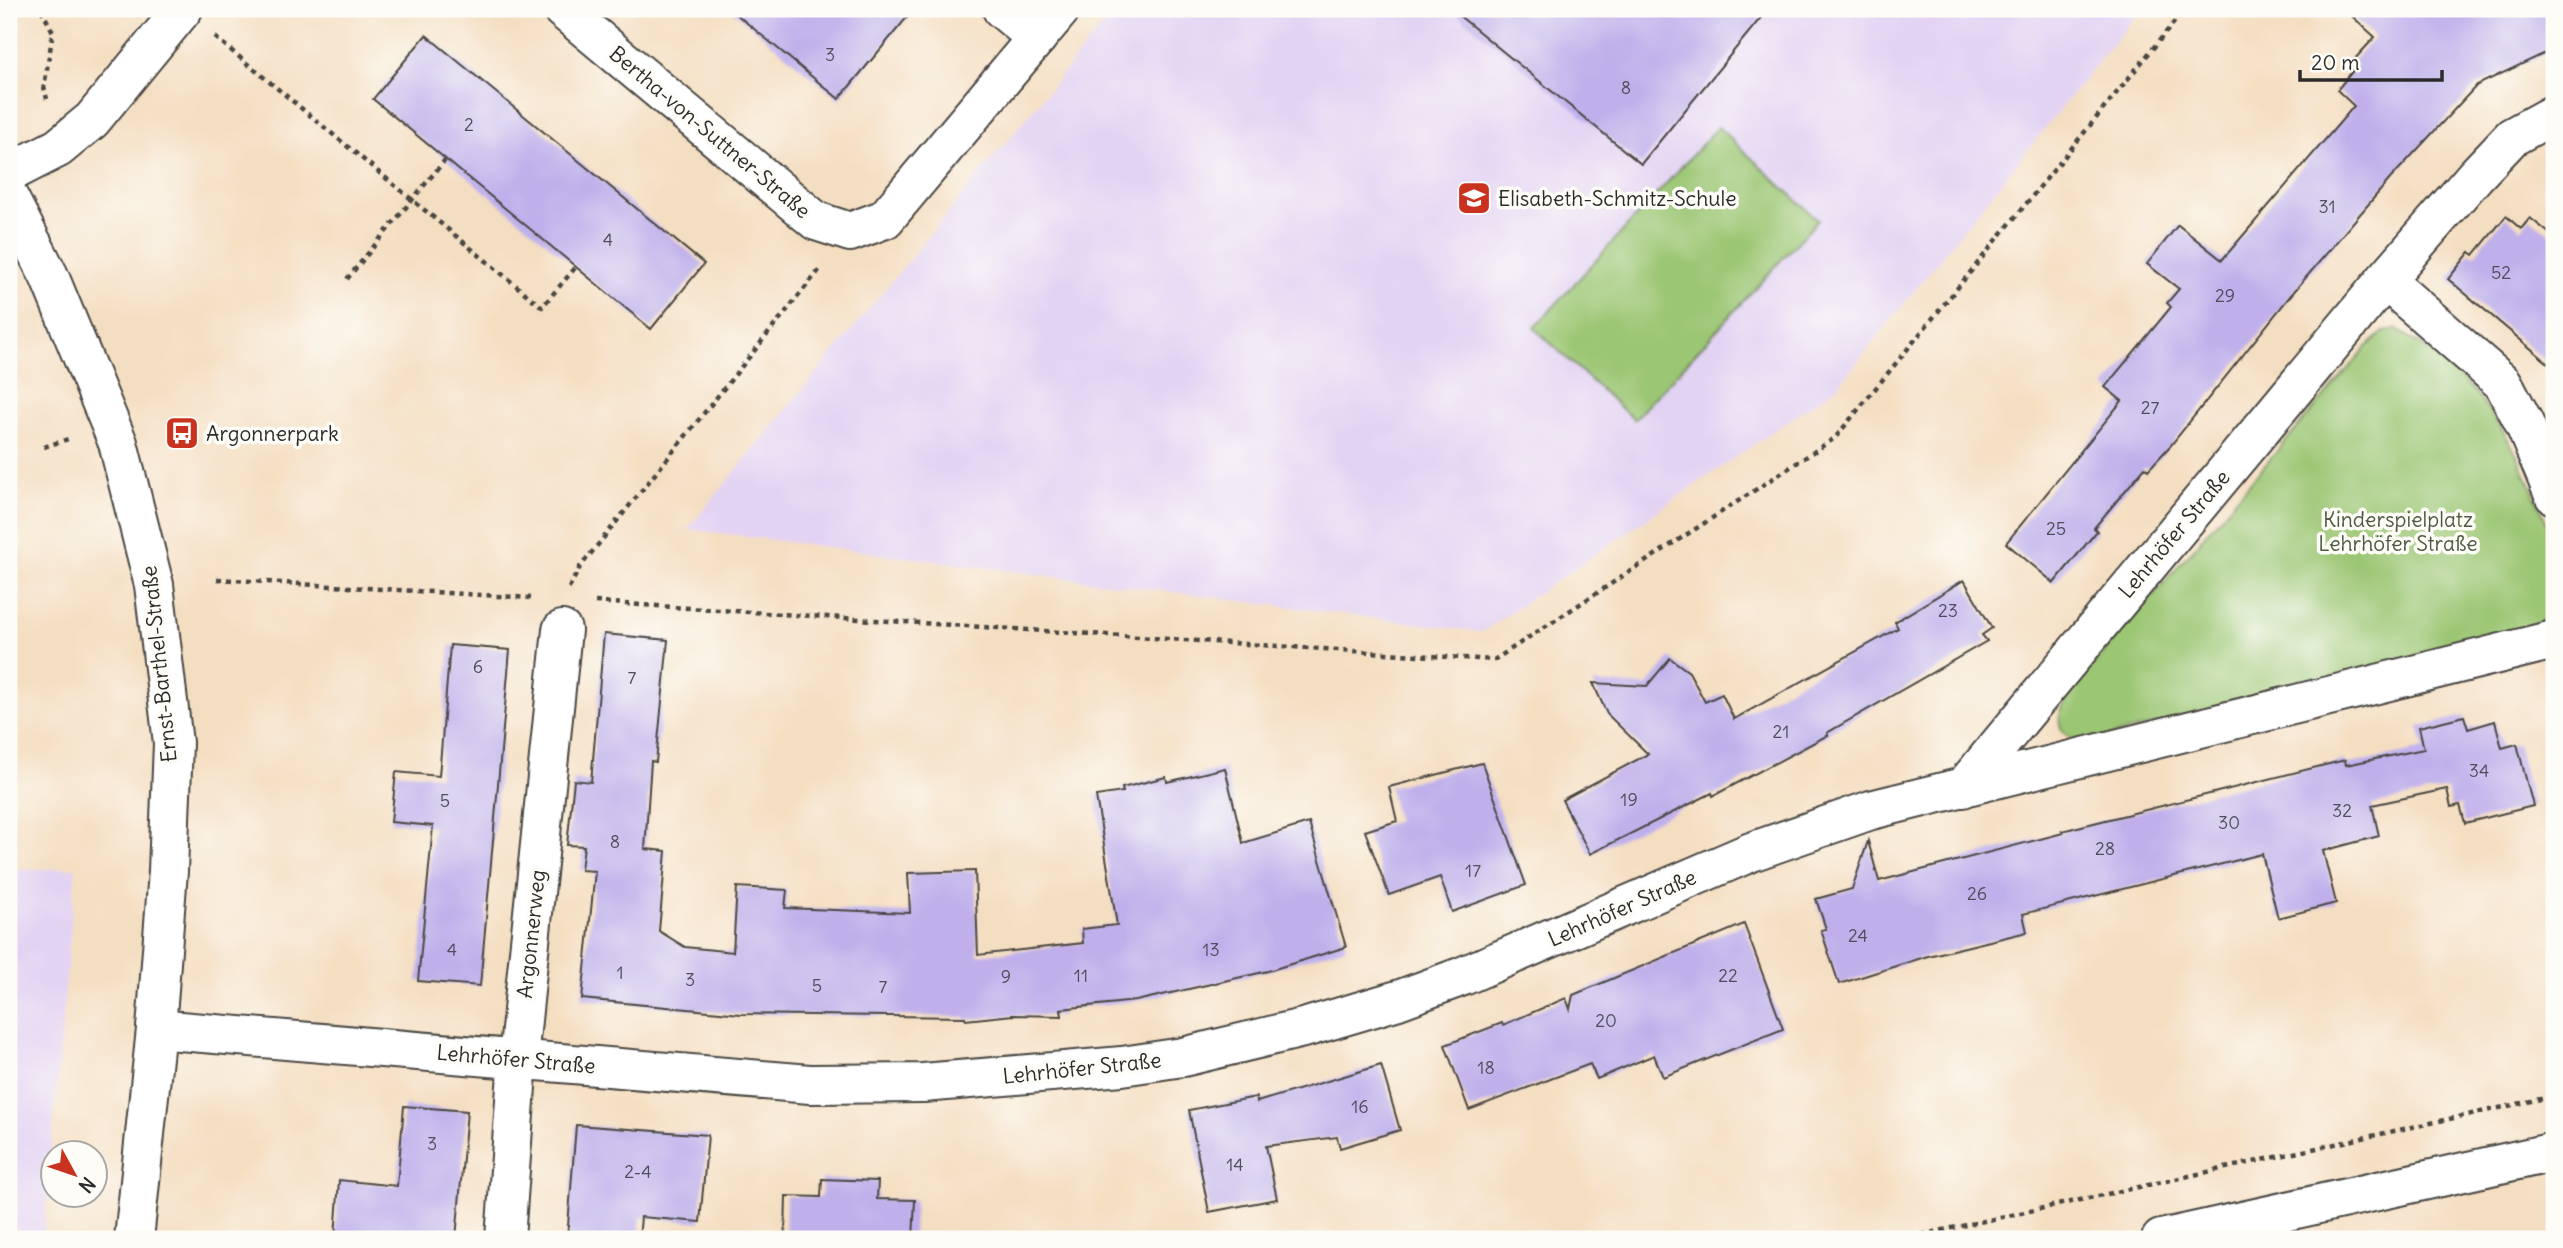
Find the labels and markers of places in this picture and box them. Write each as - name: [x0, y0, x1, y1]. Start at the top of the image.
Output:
- school or university icon: Elisabeth-Schmitz-Schule: [1455, 179, 1493, 217]
- place label: Elisabeth-Schmitz-Schule: [1498, 185, 1737, 212]
- bus stop icon: Argonnerpark: [163, 414, 201, 452]
- place label: Argonnerpark: [206, 420, 339, 447]

